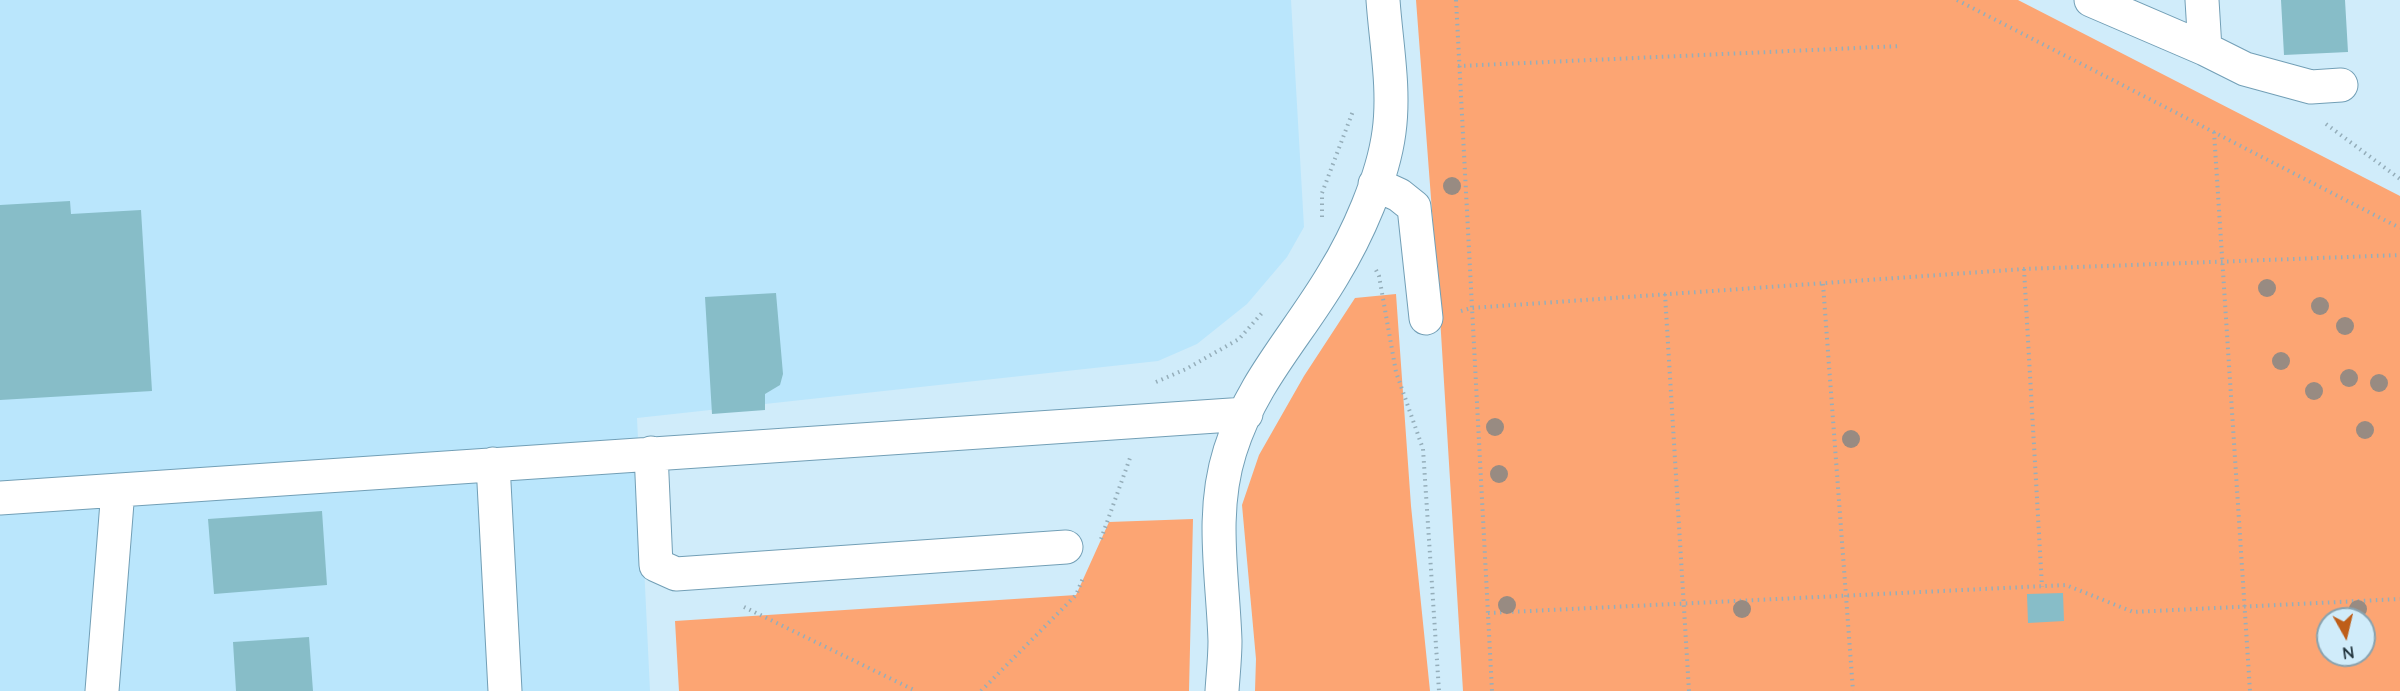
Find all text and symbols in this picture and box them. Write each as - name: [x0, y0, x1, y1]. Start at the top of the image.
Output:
- north arrow: [2316, 607, 2376, 667]
- text: N: [2341, 642, 2355, 664]

